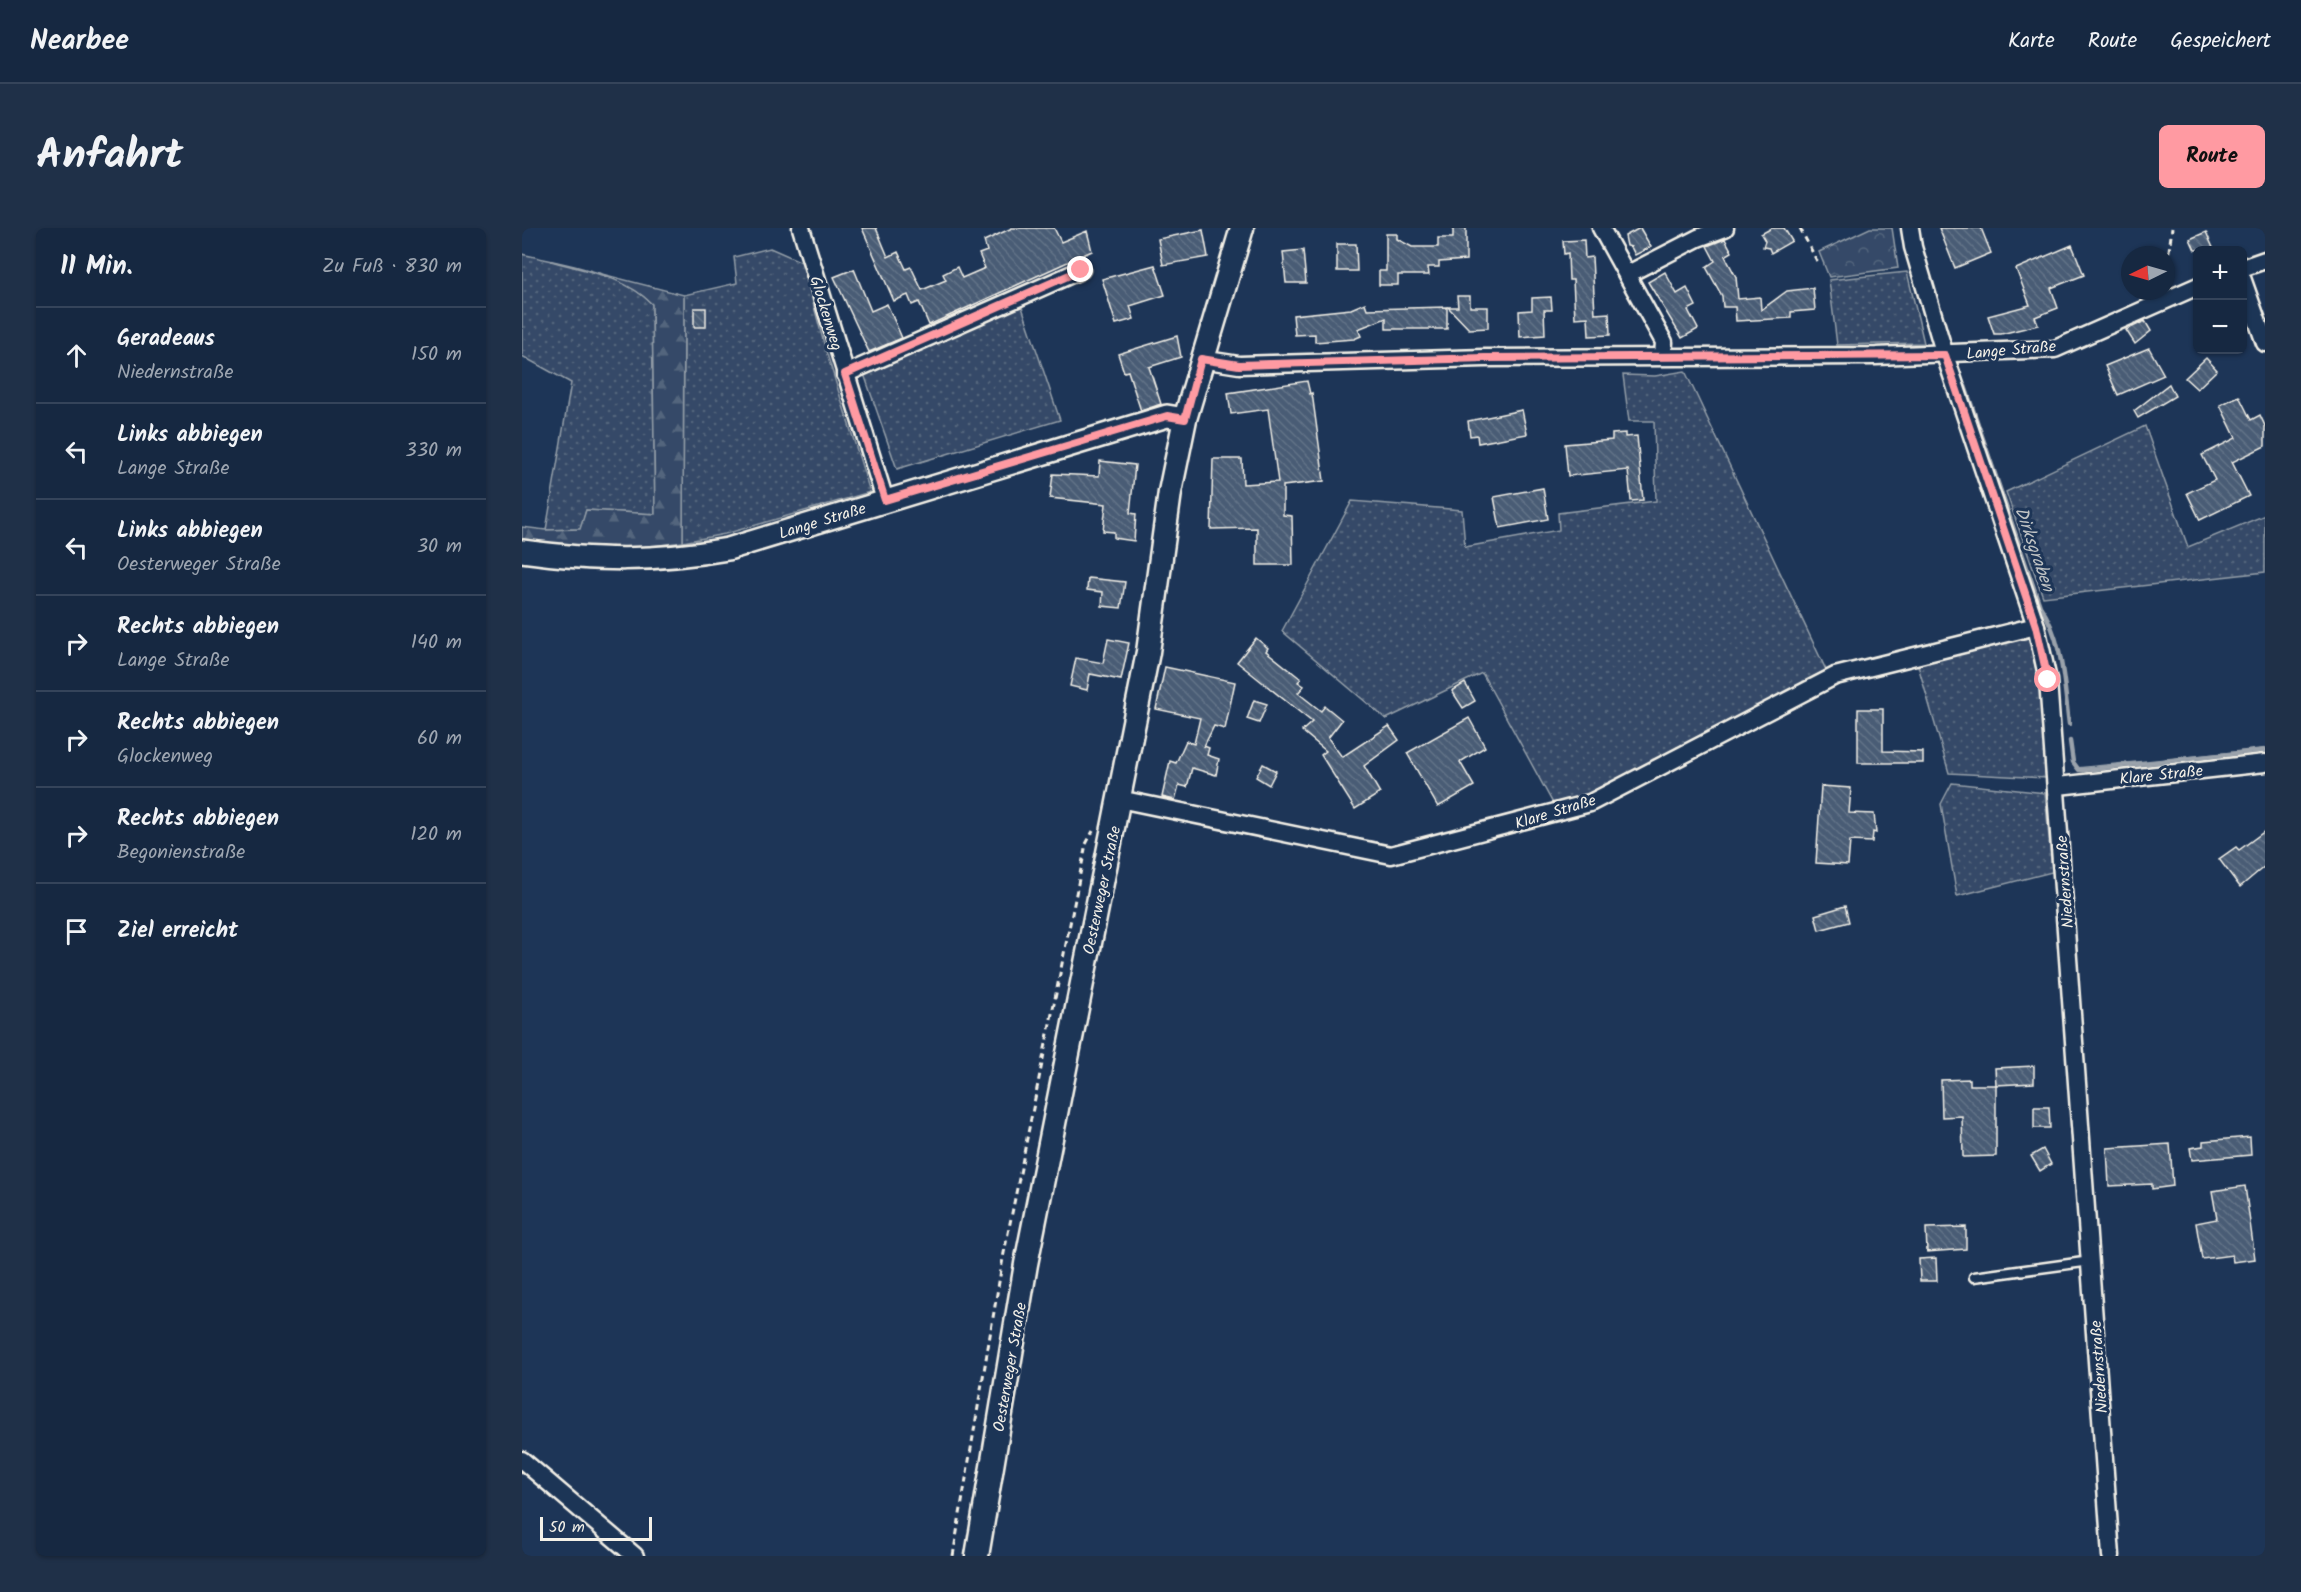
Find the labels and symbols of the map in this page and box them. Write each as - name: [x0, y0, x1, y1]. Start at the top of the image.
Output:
- north arrow: [2121, 246, 2175, 300]
- route end: [1067, 256, 1093, 282]
- street label: Glockenweg: [802, 273, 849, 354]
- street label: Lange Straße: [1965, 334, 2057, 367]
- street label: Lange Straße: [776, 496, 869, 547]
- water label: Dirksgraben: [2006, 503, 2062, 597]
- route start: [2034, 666, 2060, 692]
- street label: Klare Straße: [2118, 759, 2204, 792]
- street label: Klare Straße: [1512, 788, 1599, 837]
- street label: Oesterweger Straße: [1077, 824, 1128, 957]
- street label: Niedernstraße: [2050, 835, 2081, 929]
- street label: Oesterweger Straße: [987, 1301, 1034, 1434]
- street label: Niedernstraße: [2084, 1320, 2115, 1414]
- scale bar: [540, 1514, 652, 1542]

